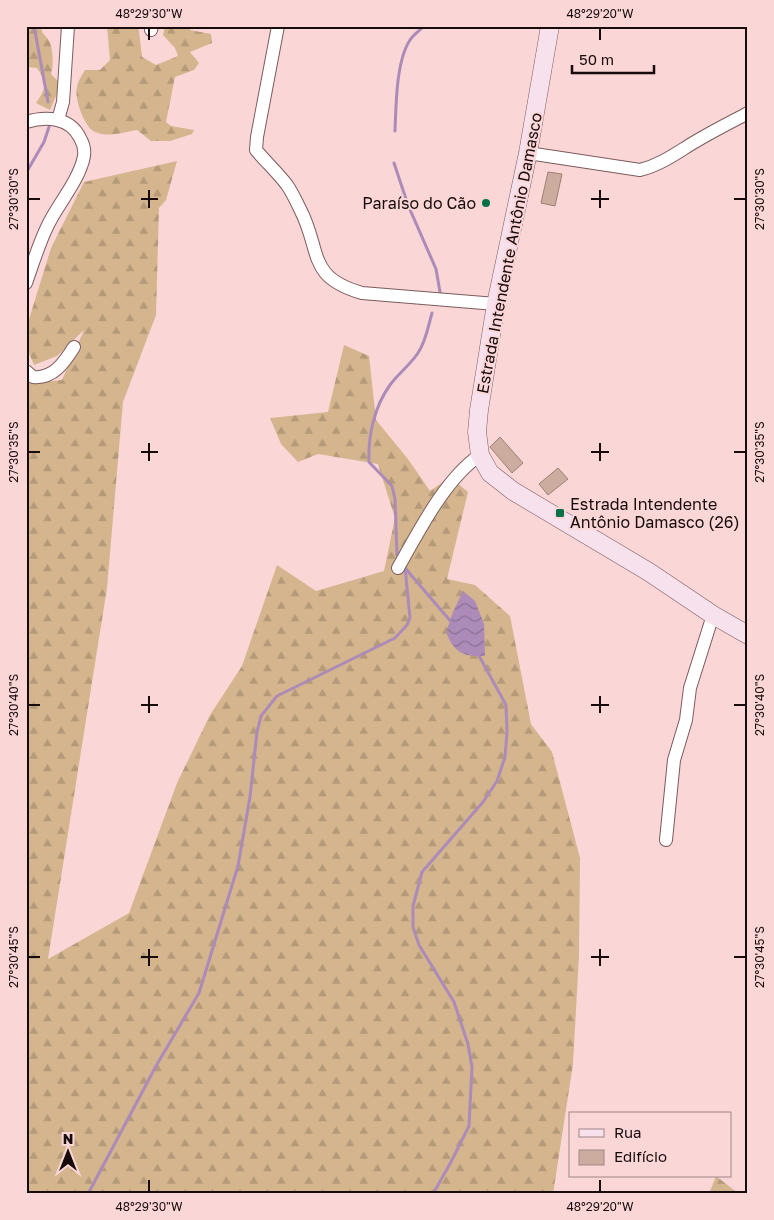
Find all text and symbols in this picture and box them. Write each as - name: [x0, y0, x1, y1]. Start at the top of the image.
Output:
- text: 48°29'30"W: [115, 6, 183, 21]
- text: 48°29'20"W: [566, 6, 634, 21]
- scale bar: [572, 42, 654, 74]
- text: 50 m: [579, 50, 614, 68]
- street label: Estrada Intendente Antônio Damasco: [472, 111, 546, 395]
- text: 27°30'30"S: [6, 168, 21, 230]
- text: 27°30'30"S: [752, 168, 767, 230]
- place label: Paraíso do Cão: [362, 193, 476, 213]
- marker: Paraíso do Cão: [480, 197, 492, 209]
- text: 27°30'35"S: [6, 421, 21, 483]
- text: 27°30'35"S: [752, 421, 767, 483]
- place label: Estrada Intendente Antônio Damasco (26): [570, 494, 740, 532]
- marker: Estrada Intendente Antônio Damasco (26): [554, 507, 566, 519]
- text: 27°30'40"S: [6, 674, 21, 736]
- text: 27°30'40"S: [752, 674, 767, 736]
- text: 27°30'45"S: [6, 926, 21, 988]
- text: 27°30'45"S: [752, 926, 767, 988]
- legend: [569, 1112, 732, 1178]
- text: Rua: [614, 1123, 641, 1141]
- north arrow: [42, 1128, 92, 1178]
- text: N: [63, 1130, 73, 1147]
- text: Edifício: [614, 1147, 667, 1165]
- text: 48°29'30"W: [115, 1199, 183, 1214]
- text: 48°29'20"W: [566, 1199, 634, 1214]

